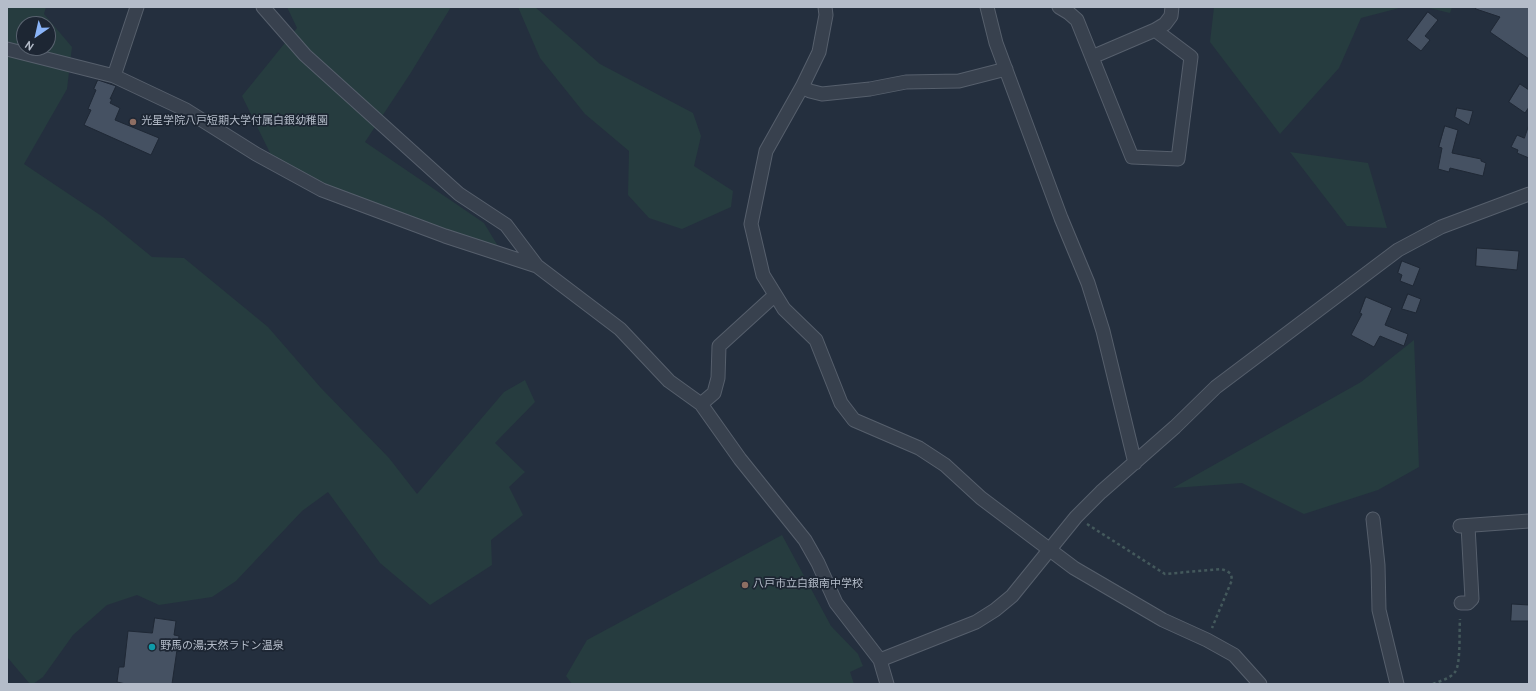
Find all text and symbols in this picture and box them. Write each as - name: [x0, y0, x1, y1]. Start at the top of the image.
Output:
- north arrow: [16, 16, 56, 56]
- text: N: [23, 37, 37, 53]
- place label: 光星学院八戸短期大学付属白銀幼稚園: [141, 115, 328, 129]
- marker: 光星学院八戸短期大学付属白銀幼稚園: [128, 117, 138, 127]
- place label: 八戸市立白銀南中学校: [753, 578, 863, 592]
- marker: 八戸市立白銀南中学校: [740, 580, 750, 590]
- place label: 野馬の湯;天然ラドン温泉: [160, 640, 283, 654]
- marker: 野馬の湯;天然ラドン温泉: [147, 642, 157, 652]

